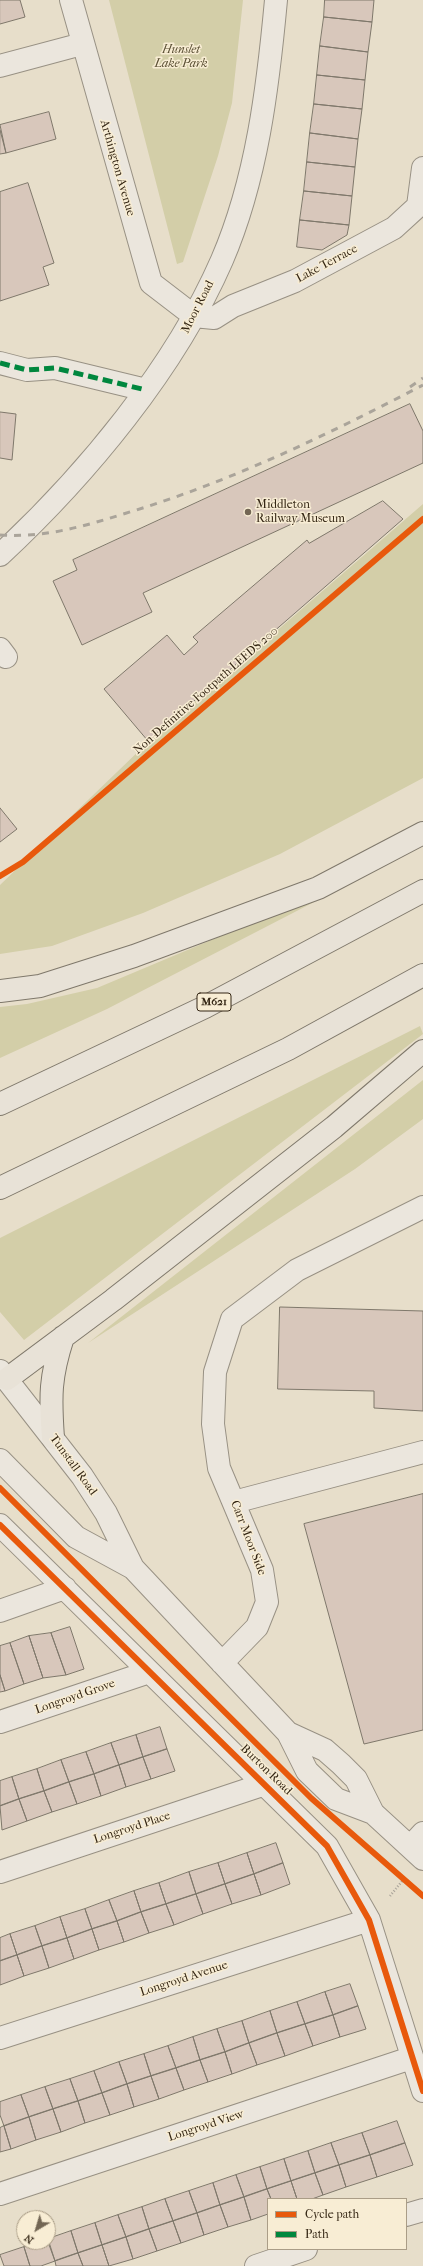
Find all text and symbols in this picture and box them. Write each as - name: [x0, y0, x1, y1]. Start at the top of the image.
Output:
- park label: Hunslet Lake Park: [154, 43, 208, 71]
- street label: Arthington Avenue: [96, 118, 138, 218]
- street label: Lake Terrace: [294, 242, 360, 286]
- street label: Moor Road: [179, 278, 217, 336]
- place label: Middleton Railway Museum: [256, 498, 345, 526]
- marker: Middleton Railway Museum: [243, 507, 253, 517]
- street label: Non-Definitive Footpath LEEDS 200: [131, 624, 281, 758]
- road number: M621: [197, 993, 231, 1011]
- street label: Tunstall Road: [46, 1432, 100, 1498]
- street label: Carr Moor Side: [227, 1499, 269, 1577]
- street label: Longroyd Grove: [33, 1677, 117, 1717]
- street label: Burton Road: [237, 1742, 295, 1798]
- street label: Longroyd Place: [92, 1809, 172, 1847]
- street label: Longroyd Avenue: [138, 1958, 230, 2000]
- street label: Longroyd View: [166, 2107, 246, 2145]
- legend: [267, 2198, 407, 2250]
- text: Cycle path: [305, 2207, 359, 2221]
- north arrow: [16, 2210, 56, 2250]
- text: Path: [305, 2227, 329, 2241]
- text: N: [22, 2231, 36, 2247]

